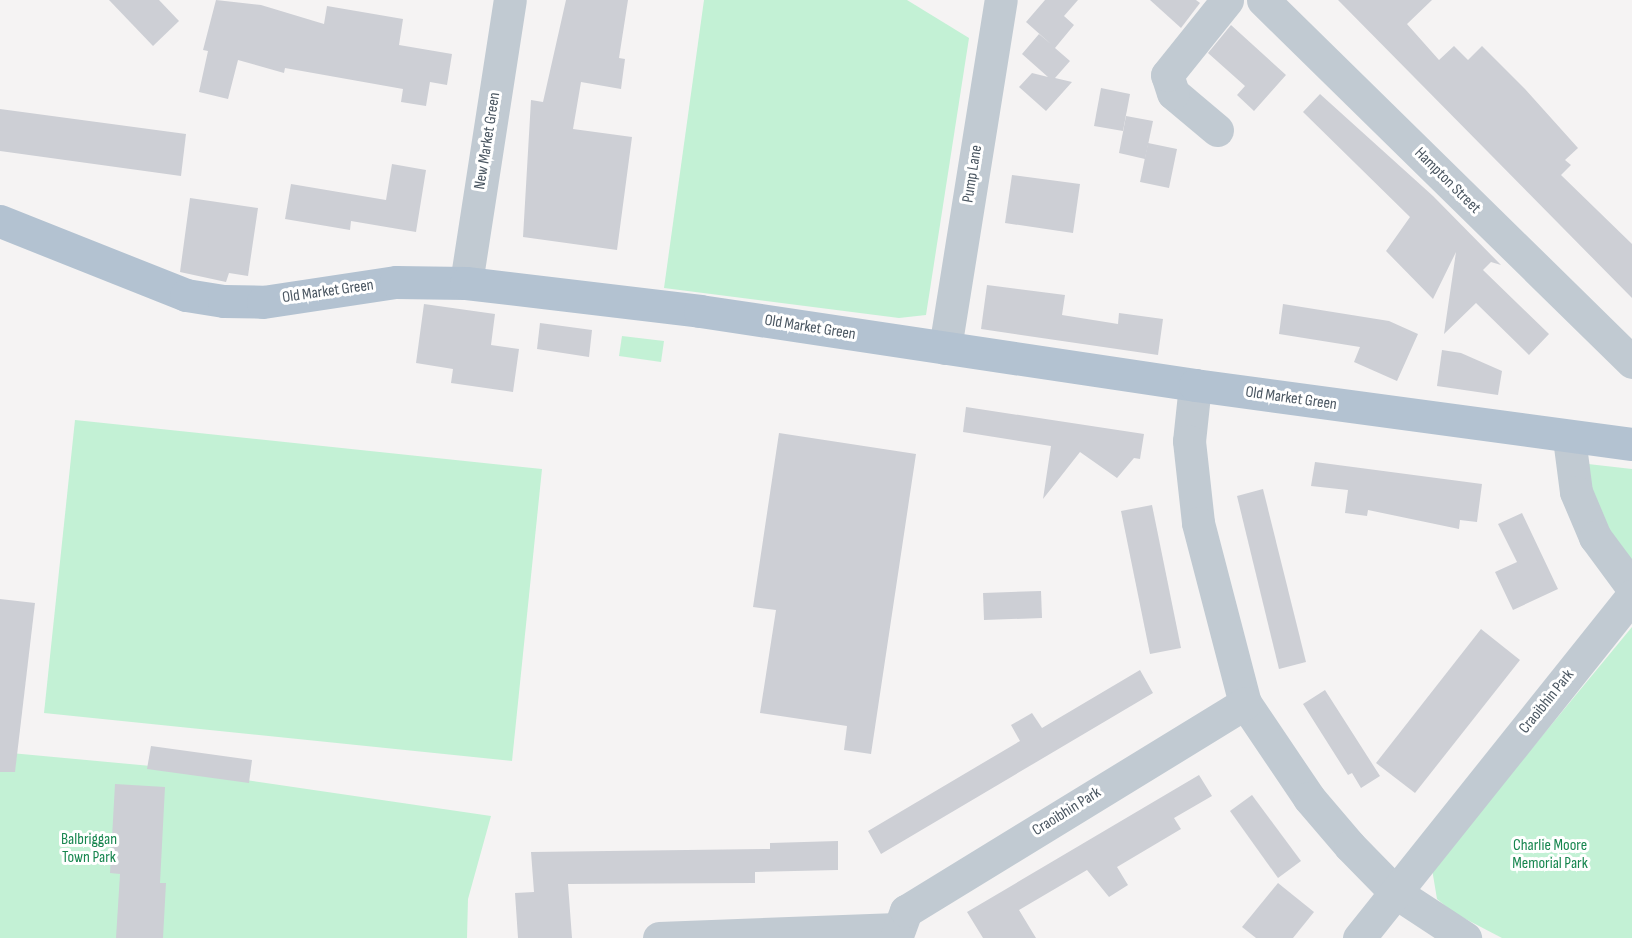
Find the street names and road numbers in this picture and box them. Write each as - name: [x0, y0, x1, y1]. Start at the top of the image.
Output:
- street label: New Market Green: [471, 91, 505, 191]
- street label: Pump Lane: [959, 144, 987, 204]
- street label: Hampton Street: [1410, 144, 1484, 218]
- street label: Old Market Green: [281, 276, 375, 308]
- street label: Old Market Green: [763, 311, 857, 345]
- street label: Old Market Green: [1244, 383, 1338, 415]
- street label: Craoibhin Park: [1515, 666, 1579, 738]
- street label: Craoibhin Park: [1029, 783, 1105, 841]

